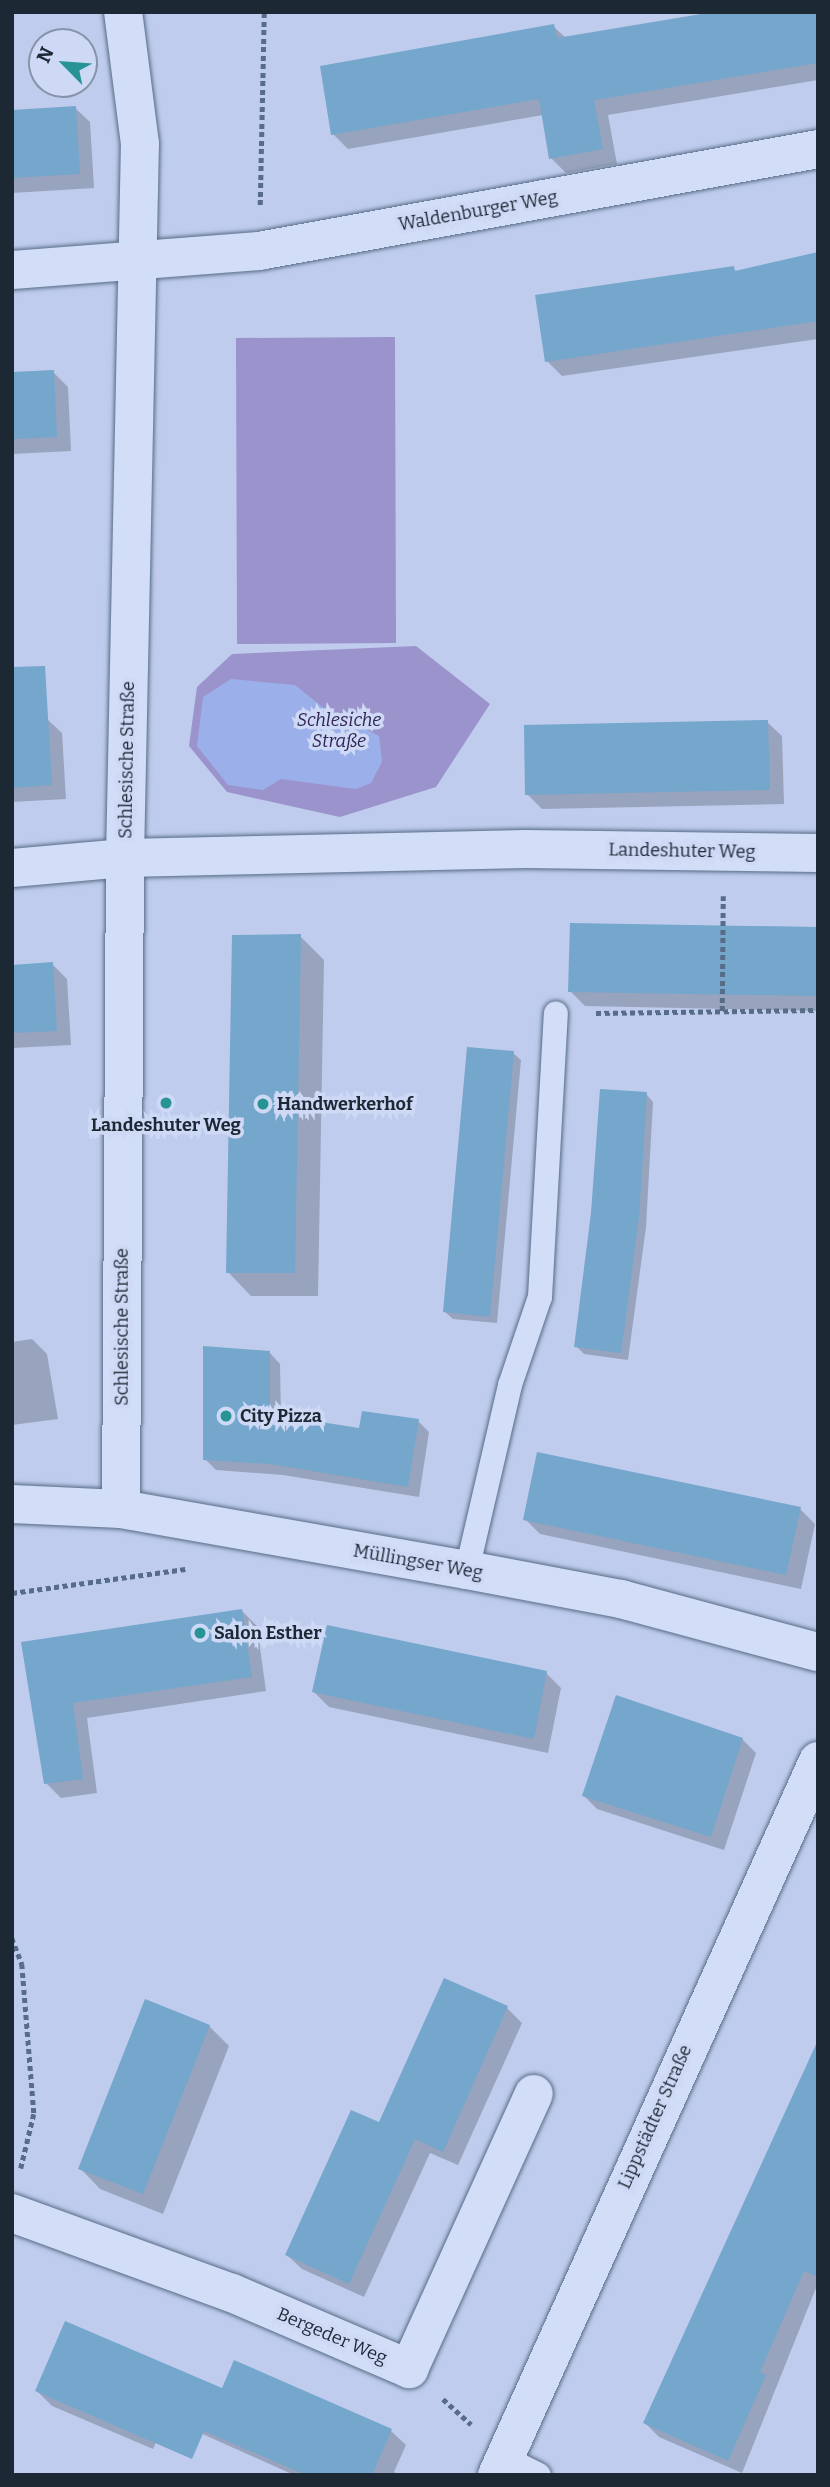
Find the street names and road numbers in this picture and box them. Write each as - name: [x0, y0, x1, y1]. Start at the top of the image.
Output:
- street label: Waldenburger Weg: [397, 186, 559, 236]
- street label: Schlesische Straße: [115, 681, 139, 839]
- street label: Landeshuter Weg: [608, 839, 756, 863]
- street label: Schlesische Straße: [111, 1248, 133, 1406]
- street label: Müllingser Weg: [352, 1540, 484, 1584]
- street label: Lippstädter Straße: [614, 2042, 696, 2192]
- street label: Bergeder Weg: [274, 2303, 390, 2369]

